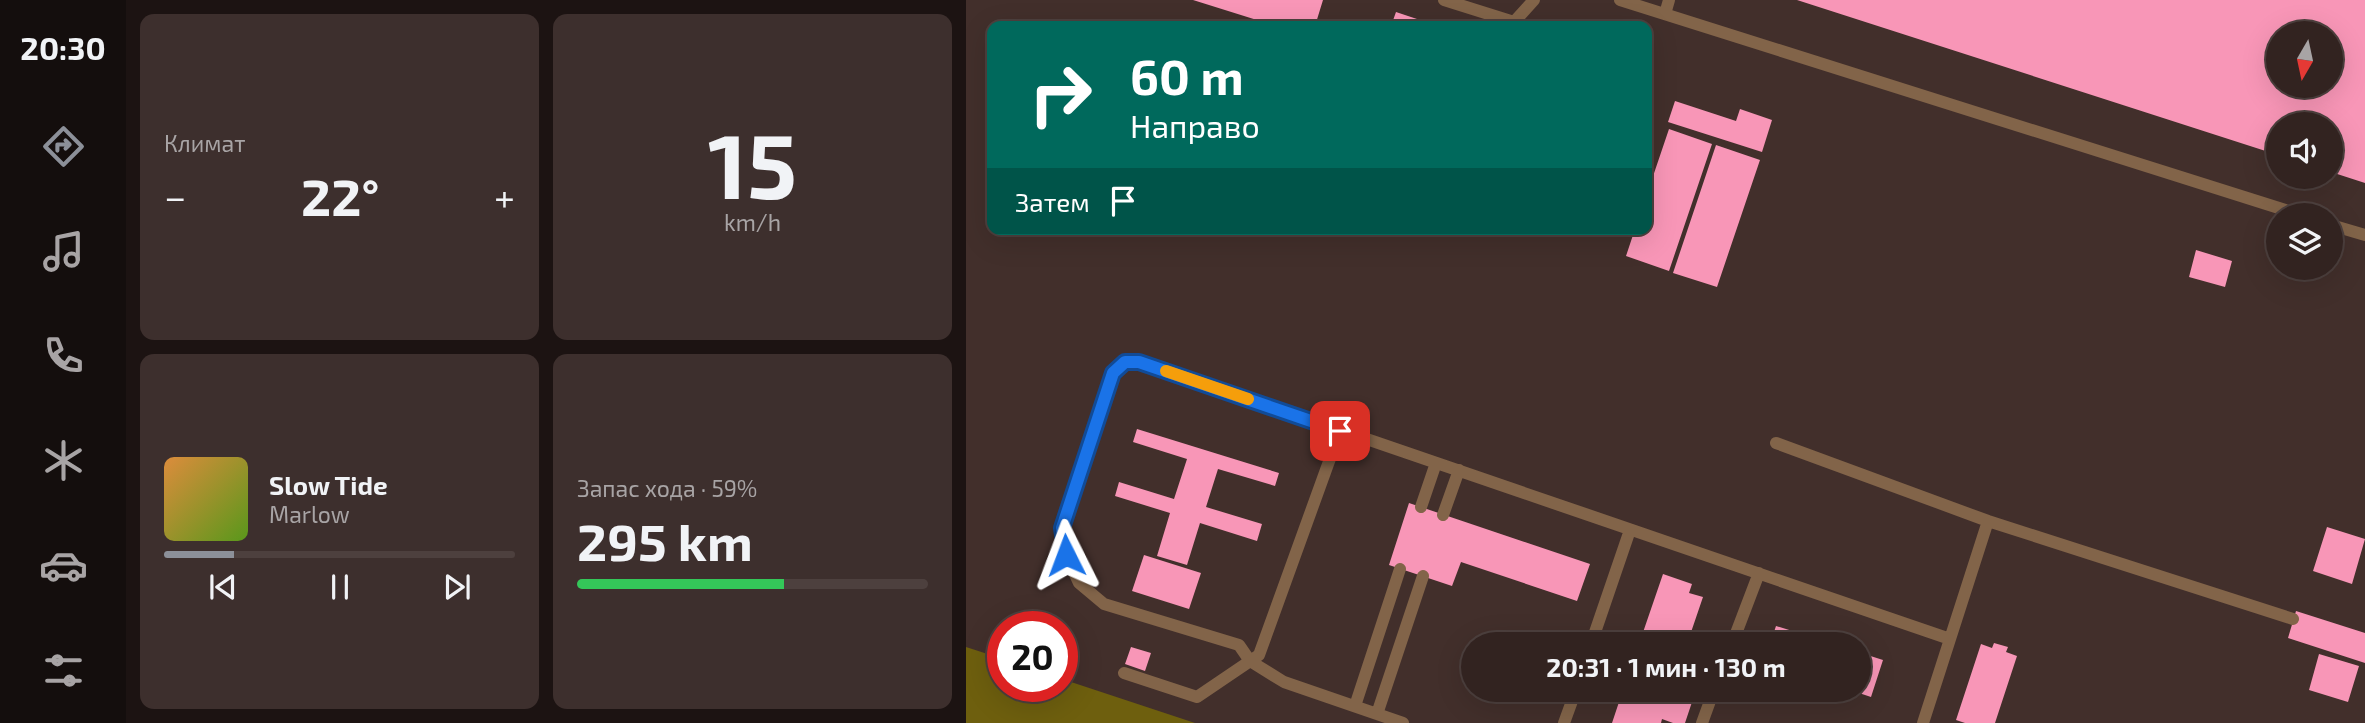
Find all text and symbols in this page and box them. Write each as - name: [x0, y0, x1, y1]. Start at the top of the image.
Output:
- north arrow: [2266, 21, 2343, 98]
- map controls: [2266, 21, 2343, 280]
- text: 20:30: [20, 28, 106, 66]
- text: 60 m: [1130, 46, 1244, 105]
- icon: right: [1015, 49, 1106, 140]
- text: Направо: [1130, 106, 1260, 144]
- text: 15: [708, 108, 797, 217]
- button: sound: [2266, 112, 2343, 189]
- icon: directions: [39, 122, 88, 171]
- text: Климат: [164, 129, 245, 157]
- text: 22°: [301, 164, 379, 226]
- text: −: [164, 173, 186, 219]
- text: +: [494, 173, 515, 219]
- icon: arrive: [1104, 182, 1142, 220]
- text: Затем: [1015, 186, 1090, 217]
- button: layers: [2266, 203, 2343, 280]
- text: km/h: [724, 208, 781, 236]
- icon: music: [39, 227, 88, 276]
- icon: phone: [39, 331, 88, 380]
- pin: [1310, 401, 1370, 461]
- icon: arrive: [1321, 412, 1359, 450]
- icon: climate: [39, 436, 88, 485]
- text: Slow Tide: [269, 469, 388, 500]
- text: Запас хода · 59%: [577, 474, 757, 502]
- text: Marlow: [269, 500, 350, 528]
- text: 295 km: [577, 509, 753, 571]
- position arrow: [1029, 518, 1103, 592]
- icon: car: [39, 541, 88, 590]
- icon: previous: [204, 568, 242, 606]
- icon: pause: [321, 568, 359, 606]
- icon: next: [438, 568, 476, 606]
- speed limit sign: 20: [987, 611, 1078, 702]
- icon: filters: [39, 646, 88, 695]
- text: 20:31 · 1 мин · 130 m: [1546, 651, 1786, 682]

